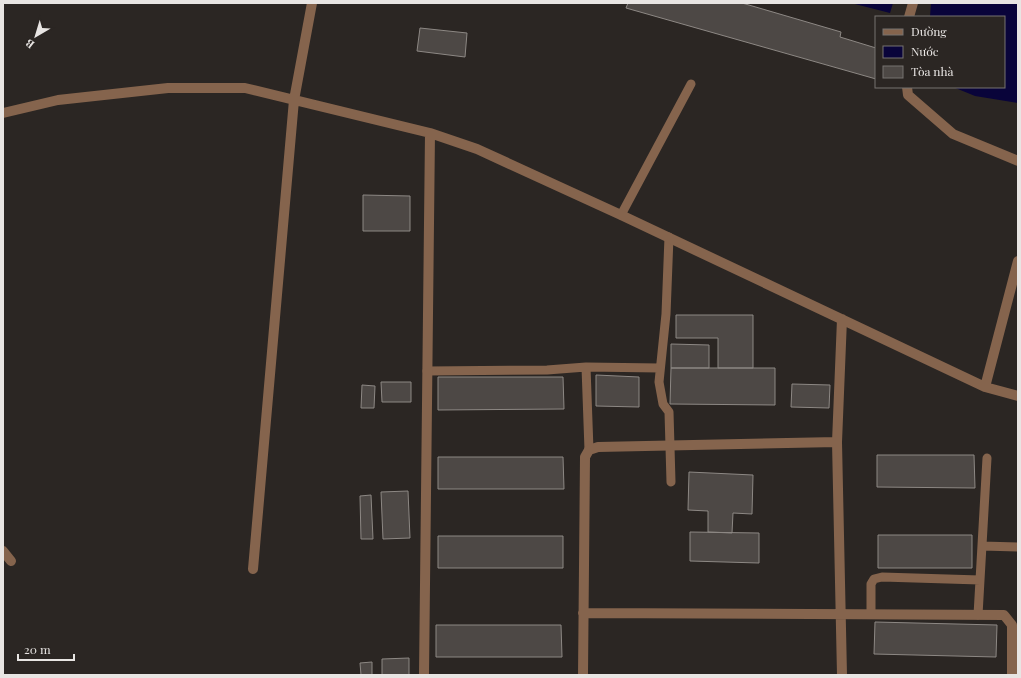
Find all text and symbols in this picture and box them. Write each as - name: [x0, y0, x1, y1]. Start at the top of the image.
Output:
- north arrow: [16, 16, 56, 56]
- legend: [875, 16, 1005, 88]
- text: Đường: [911, 23, 947, 39]
- text: B: [22, 36, 37, 52]
- text: Nước: [911, 43, 939, 59]
- text: Tòa nhà: [911, 63, 954, 79]
- scale bar: [18, 636, 74, 662]
- text: 20 m: [24, 641, 51, 657]

